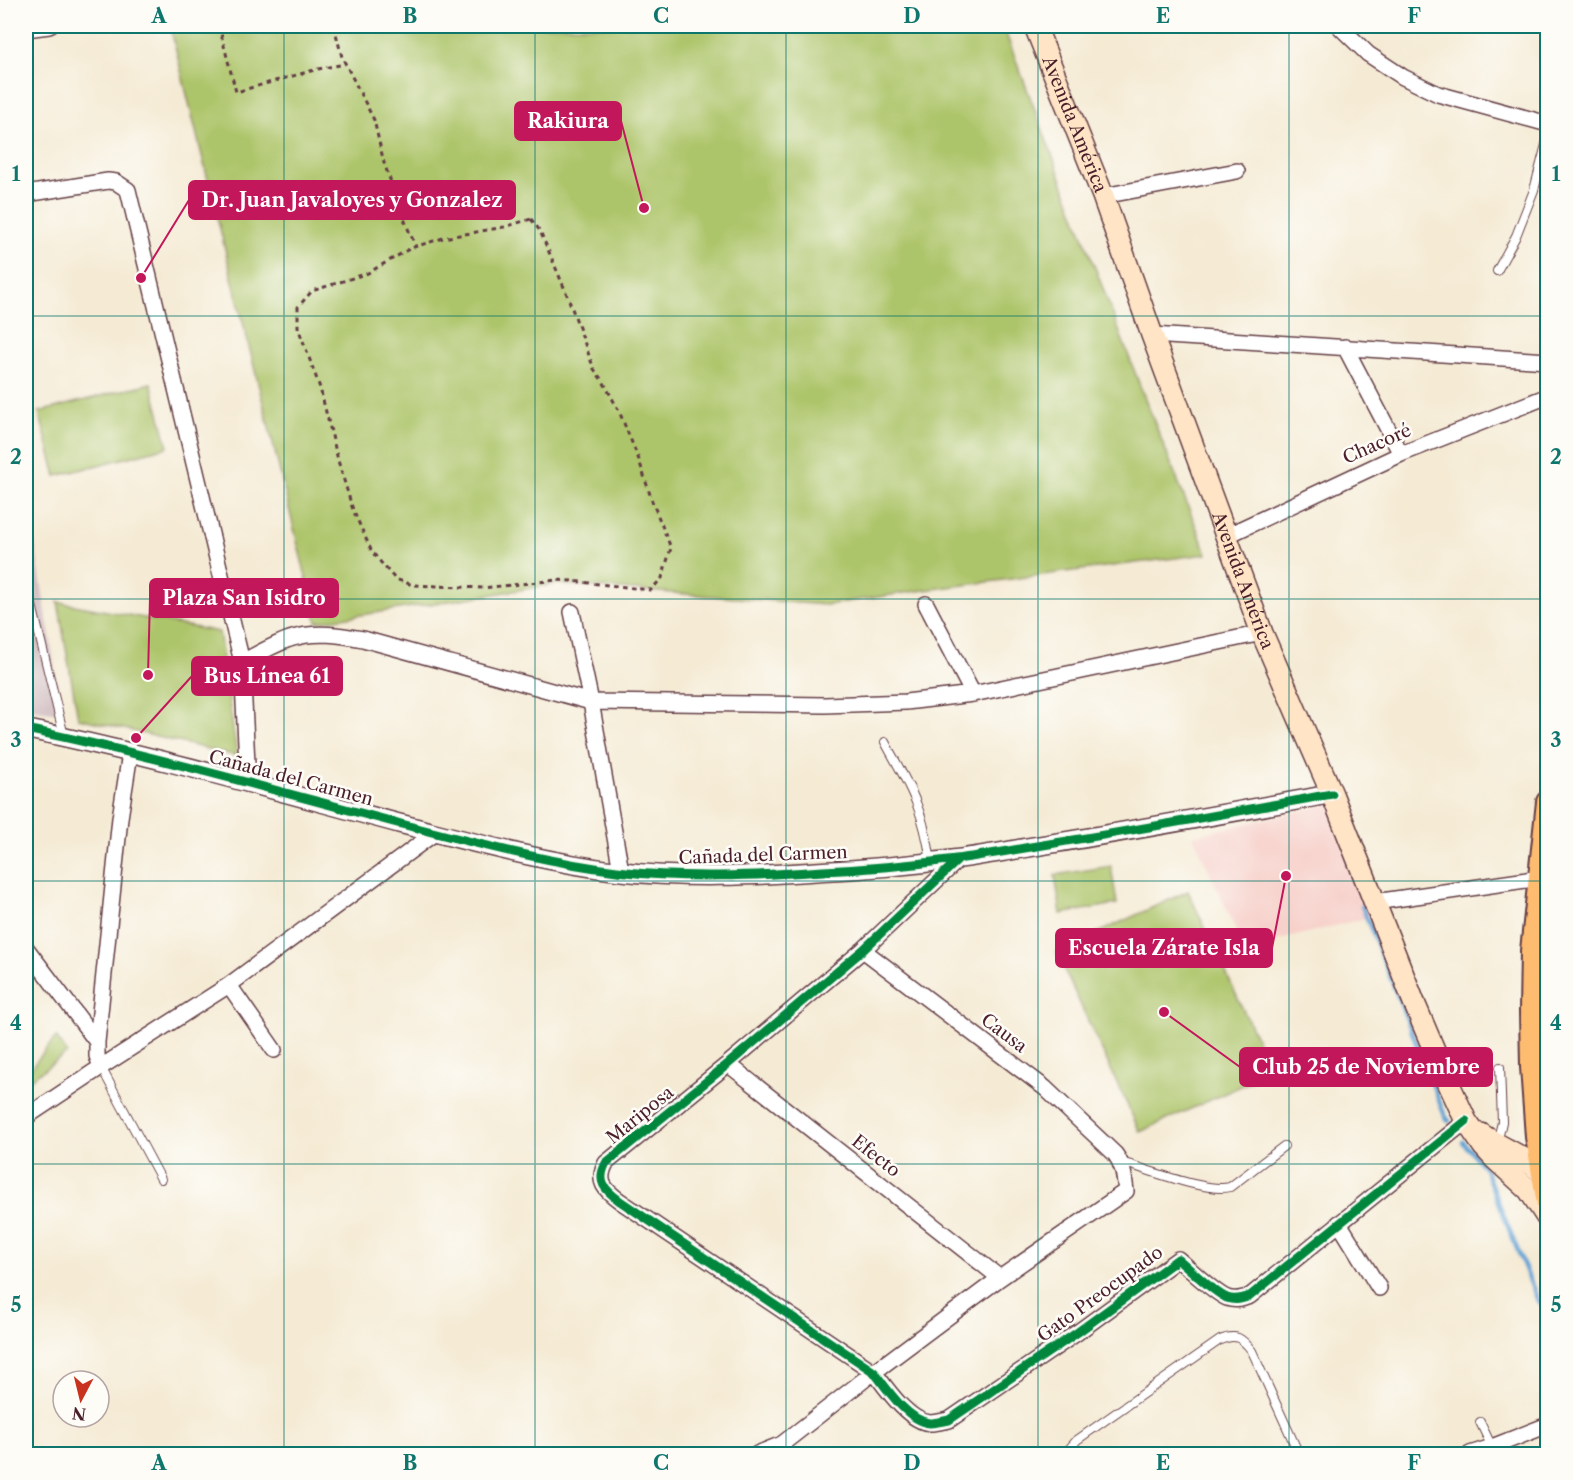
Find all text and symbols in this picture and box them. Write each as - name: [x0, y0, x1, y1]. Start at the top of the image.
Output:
- text: A: [150, 4, 167, 28]
- text: B: [403, 4, 418, 28]
- text: C: [653, 4, 669, 28]
- text: D: [903, 4, 921, 28]
- text: E: [1156, 4, 1170, 28]
- text: F: [1407, 4, 1421, 28]
- street label: Avenida América: [1037, 52, 1112, 196]
- callout: Rakiura: [515, 102, 621, 140]
- text: Rakiura: [527, 109, 609, 133]
- text: 1: [12, 162, 21, 186]
- text: 1: [1552, 162, 1561, 186]
- callout: Dr. Juan Javaloyes y Gonzalez: [189, 181, 515, 219]
- text: Dr. Juan Javaloyes y Gonzalez: [202, 188, 502, 212]
- street label: Chacoré: [1339, 419, 1415, 469]
- text: 2: [10, 445, 22, 469]
- text: 2: [1550, 445, 1562, 469]
- street label: Avenida América: [1207, 508, 1279, 653]
- callout: Plaza San Isidro: [150, 579, 338, 617]
- text: Plaza San Isidro: [162, 586, 326, 610]
- callout: Bus Línea 61: [192, 657, 342, 695]
- text: Bus Línea 61: [204, 664, 330, 688]
- text: 3: [10, 728, 22, 752]
- text: 3: [1550, 728, 1562, 752]
- street label: Cañada del Carmen: [206, 745, 376, 811]
- street label: Cañada del Carmen: [678, 841, 848, 869]
- callout: Escuela Zárate Isla: [1056, 929, 1272, 967]
- text: Escuela Zárate Isla: [1068, 936, 1260, 960]
- street label: Causa: [977, 1009, 1032, 1058]
- text: 4: [10, 1011, 22, 1035]
- text: 4: [1550, 1011, 1562, 1035]
- callout: Club 25 de Noviembre: [1240, 1048, 1492, 1086]
- text: Club 25 de Noviembre: [1252, 1055, 1480, 1079]
- street label: Mariposa: [602, 1081, 678, 1149]
- street label: Efecto: [847, 1130, 905, 1182]
- street label: Gato Preocupado: [1033, 1241, 1167, 1347]
- text: 5: [10, 1293, 22, 1317]
- text: 5: [1550, 1293, 1562, 1317]
- north arrow: [51, 1369, 111, 1429]
- text: N: [71, 1403, 87, 1425]
- text: A: [150, 1451, 167, 1475]
- text: B: [403, 1451, 418, 1475]
- text: C: [653, 1451, 669, 1475]
- text: D: [903, 1451, 921, 1475]
- text: E: [1156, 1451, 1170, 1475]
- text: F: [1407, 1451, 1421, 1475]

